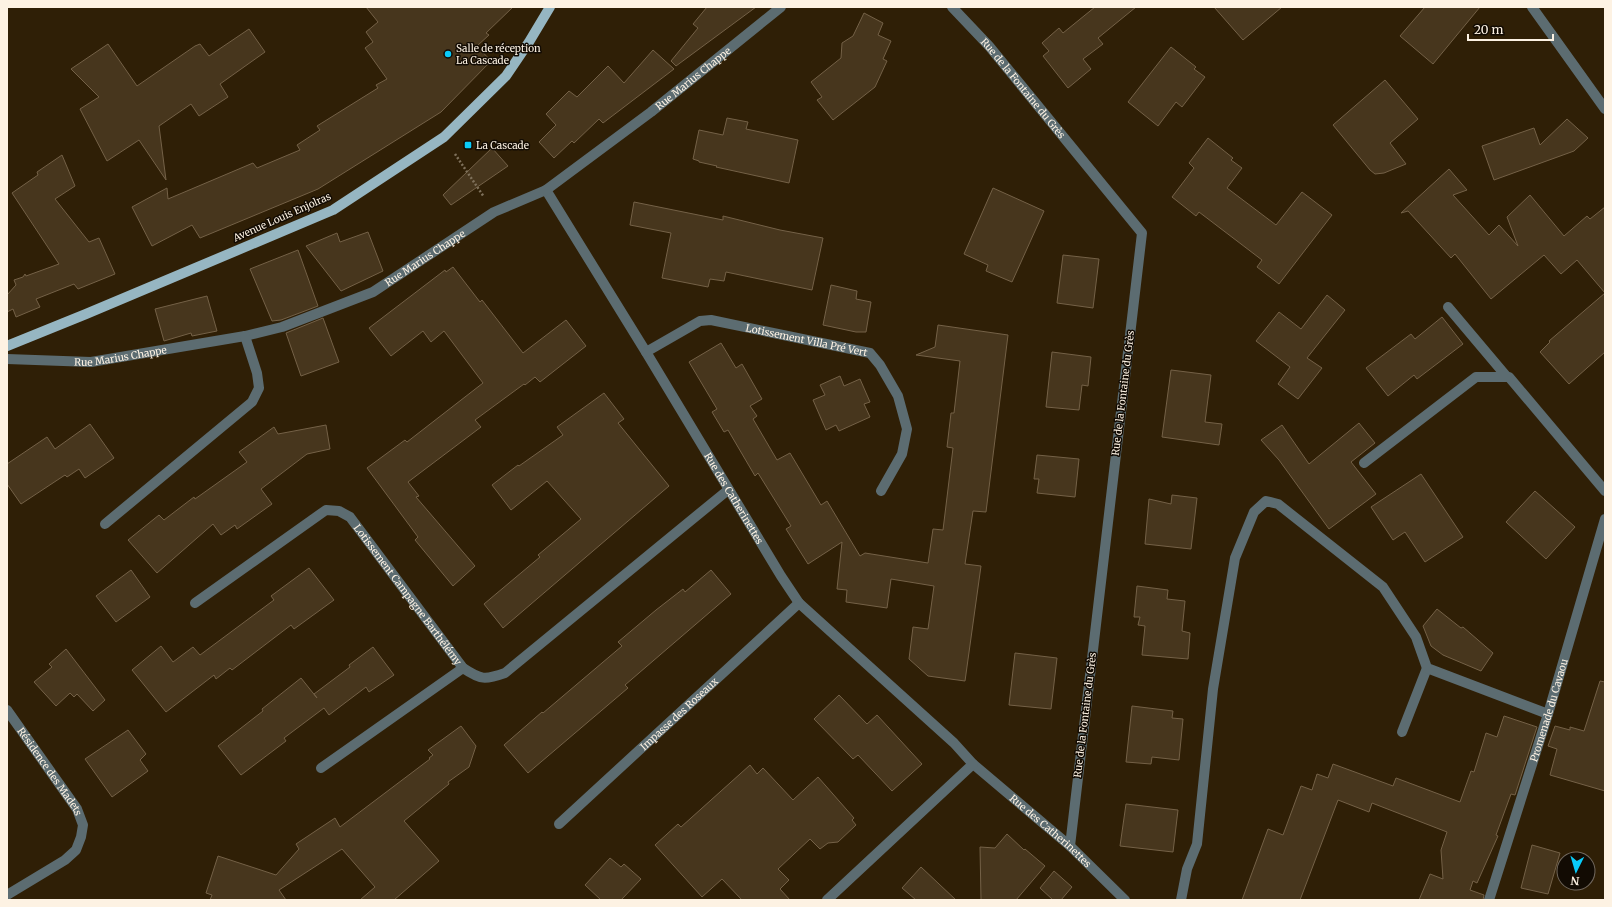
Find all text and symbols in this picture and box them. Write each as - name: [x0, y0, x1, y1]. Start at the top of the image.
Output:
- scale bar: [1468, 16, 1553, 42]
- text: 20 m: [1474, 22, 1503, 37]
- street label: Rue de la Fontaine du Grès: [978, 35, 1068, 141]
- place label: Salle de réception La Cascade: [456, 42, 541, 67]
- street label: Rue Marius Chappe: [653, 44, 733, 113]
- marker: Salle de réception La Cascade: [443, 49, 453, 59]
- place label: La Cascade: [476, 139, 529, 152]
- marker: La Cascade: [463, 140, 473, 150]
- street label: Avenue Louis Enjolras: [230, 190, 333, 245]
- street label: Rue Marius Chappe: [382, 227, 467, 289]
- street label: Lotissement Villa Pré Vert: [745, 321, 869, 359]
- street label: Rue de la Fontaine du Grès: [1109, 329, 1137, 456]
- street label: Rue Marius Chappe: [74, 343, 168, 369]
- street label: Rue des Catherinettes: [702, 450, 767, 546]
- street label: Lotissement Campagne Barthélémy: [351, 522, 465, 668]
- street label: Rue de la Fontaine du Grès: [1071, 651, 1099, 778]
- street label: Promenade du Cavaou: [1527, 657, 1570, 763]
- street label: Impasse des Roseaux: [637, 674, 721, 753]
- street label: Résidence des Madets: [15, 725, 85, 817]
- street label: Rue des Catherinettes: [1007, 791, 1094, 870]
- north arrow: [1556, 851, 1596, 891]
- text: N: [1570, 874, 1580, 888]

